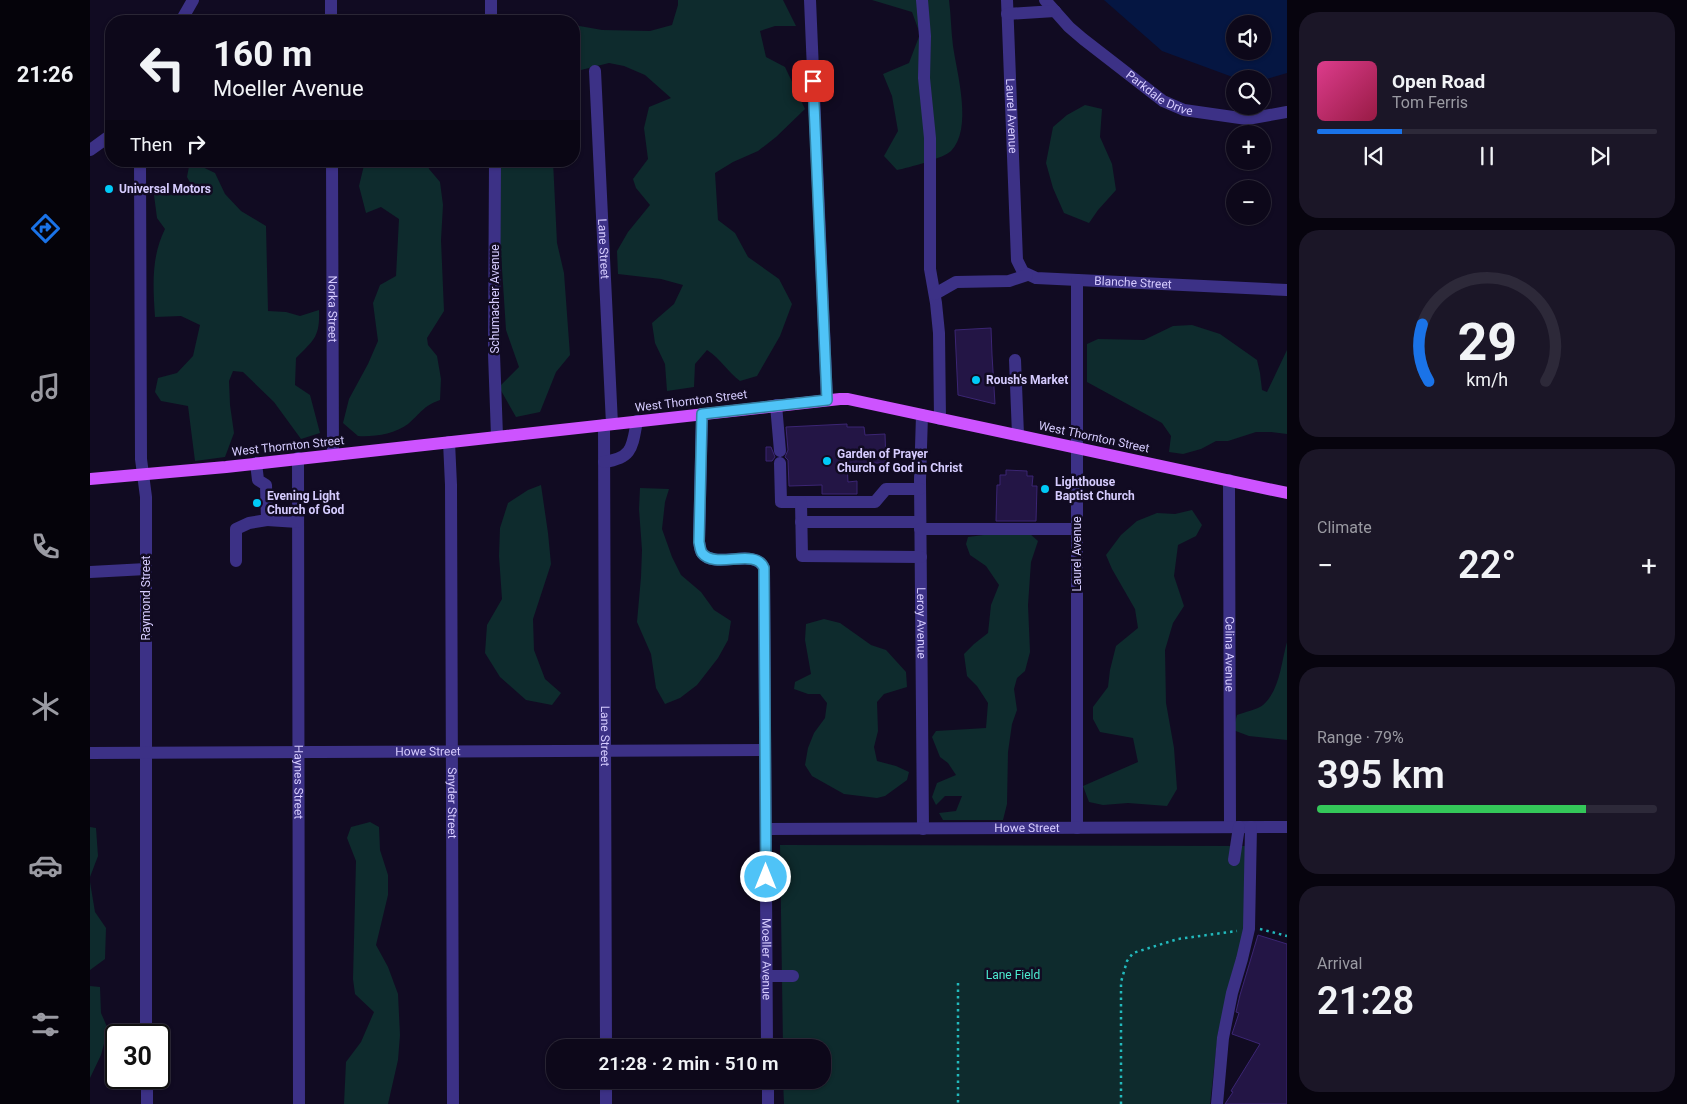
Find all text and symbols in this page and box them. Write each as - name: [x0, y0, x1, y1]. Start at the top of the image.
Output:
- map controls: [1226, 15, 1271, 225]
- button: sound: [1226, 15, 1271, 60]
- text: 160 m: [213, 34, 312, 75]
- icon: left: [130, 35, 195, 100]
- pin: [792, 60, 834, 102]
- text: 21:26: [17, 62, 73, 87]
- icon: arrive: [799, 67, 827, 95]
- street label: Parkdale Drive: [1123, 68, 1194, 118]
- button: search: [1226, 70, 1271, 115]
- text: Open Road: [1392, 70, 1485, 93]
- text: Moeller Avenue: [213, 76, 364, 101]
- street label: Laurel Avenue: [1003, 78, 1020, 154]
- text: Tom Ferris: [1392, 93, 1468, 112]
- button: +: [1226, 125, 1271, 170]
- icon: right: [182, 130, 210, 158]
- text: Then: [130, 133, 172, 156]
- icon: previous: [1360, 142, 1388, 170]
- icon: pause: [1473, 142, 1501, 170]
- icon: next: [1586, 142, 1614, 170]
- button: −: [1226, 180, 1271, 225]
- place label: Universal Motors: [119, 182, 211, 196]
- marker: Universal Motors: [103, 183, 115, 195]
- icon: directions: [28, 211, 63, 246]
- street label: Lane Street: [595, 218, 612, 280]
- street label: Schumacher Avenue: [488, 244, 502, 354]
- street label: Blanche Street: [1094, 274, 1172, 291]
- street label: Norka Street: [325, 276, 340, 342]
- text: 29: [1457, 312, 1517, 373]
- text: km/h: [1466, 369, 1508, 390]
- icon: music: [28, 370, 63, 405]
- place label: Roush's Market: [986, 373, 1068, 387]
- marker: Roush's Market: [970, 374, 982, 386]
- street label: West Thornton Street: [634, 387, 748, 415]
- street label: West Thornton Street: [1037, 418, 1151, 456]
- street label: West Thornton Street: [231, 433, 345, 459]
- place label: Garden of Prayer Church of God in Christ: [837, 447, 963, 475]
- marker: Garden of Prayer Church of God in Christ: [821, 455, 833, 467]
- place label: Lighthouse Baptist Church: [1055, 475, 1135, 503]
- marker: Lighthouse Baptist Church: [1039, 483, 1051, 495]
- place label: Evening Light Church of God: [267, 489, 345, 517]
- marker: Evening Light Church of God: [251, 497, 263, 509]
- street label: Laurel Avenue: [1070, 516, 1084, 592]
- text: Climate: [1317, 518, 1372, 537]
- icon: phone: [28, 529, 63, 564]
- text: 22°: [1458, 543, 1516, 587]
- text: −: [1317, 549, 1333, 582]
- text: +: [1641, 549, 1657, 582]
- street label: Raymond Street: [139, 555, 153, 640]
- street label: Leroy Avenue: [914, 587, 929, 659]
- street label: Celina Avenue: [1222, 616, 1237, 692]
- icon: climate: [28, 689, 63, 724]
- street label: Lane Street: [598, 706, 612, 766]
- text: Range · 79%: [1317, 728, 1404, 747]
- street label: Howe Street: [395, 744, 461, 759]
- street label: Haynes Street: [291, 745, 306, 819]
- text: 395 km: [1317, 753, 1445, 797]
- street label: Snyder Street: [445, 767, 459, 839]
- street label: Howe Street: [994, 821, 1060, 835]
- icon: car: [28, 848, 63, 883]
- position arrow: [739, 850, 791, 902]
- street label: Moeller Avenue: [759, 918, 774, 1000]
- text: Arrival: [1317, 954, 1362, 973]
- park label: Lane Field: [986, 968, 1040, 982]
- text: 21:28: [1317, 979, 1414, 1023]
- icon: filters: [28, 1007, 63, 1042]
- speed limit sign: 30: [105, 1024, 170, 1089]
- text: 21:28 · 2 min · 510 m: [598, 1052, 779, 1075]

